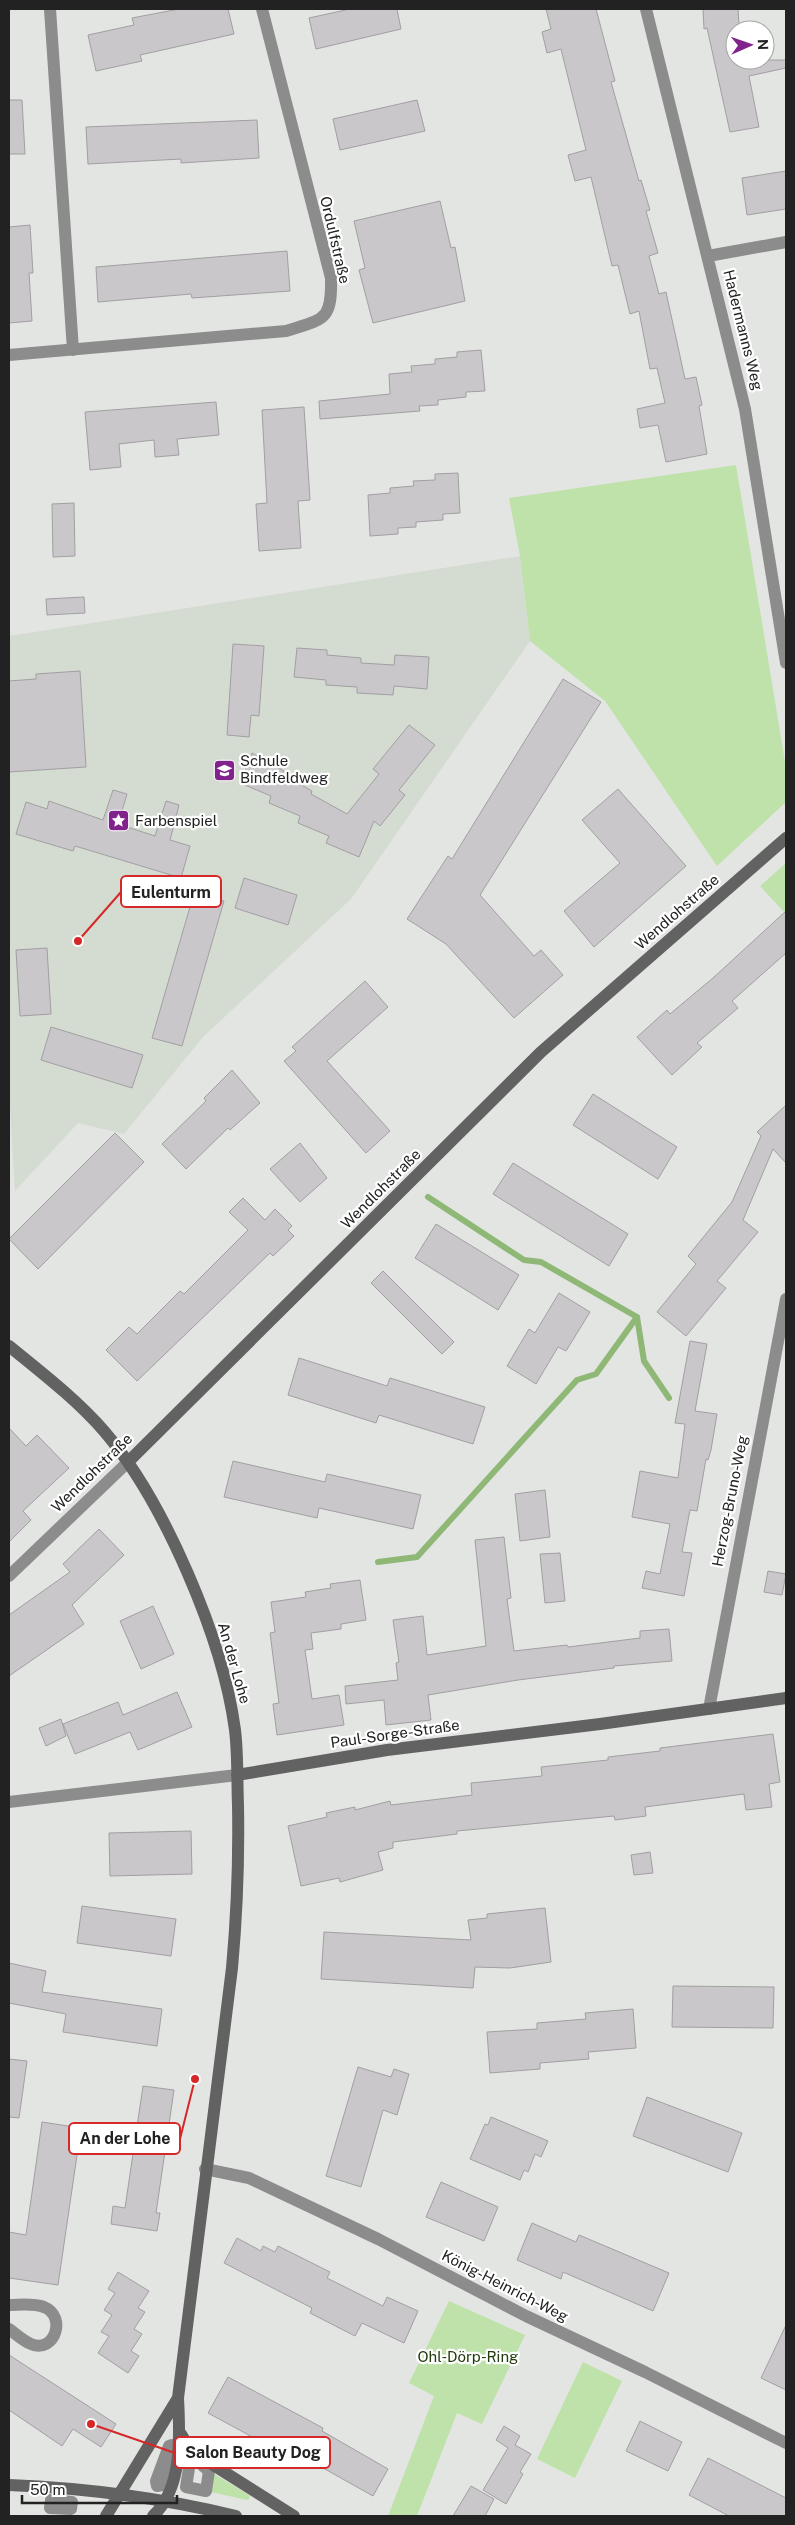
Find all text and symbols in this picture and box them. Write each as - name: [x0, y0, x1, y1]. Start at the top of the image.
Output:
- north arrow: [725, 20, 775, 70]
- text: N: [755, 39, 771, 50]
- street label: Ordulfstraße: [317, 195, 354, 285]
- street label: Hadermanns Weg: [720, 268, 767, 392]
- place label: Schule Bindfeldweg: [240, 752, 328, 786]
- school or university icon: Schule Bindfeldweg: [212, 758, 236, 782]
- place icon: Farbenspiel: [107, 809, 131, 833]
- place label: Farbenspiel: [135, 812, 217, 829]
- street label: Wendlohstraße: [631, 871, 722, 953]
- callout: Eulenturm: [121, 876, 221, 907]
- text: Eulenturm: [131, 883, 211, 902]
- street label: Wendlohstraße: [337, 1145, 424, 1232]
- street label: Wendlohstraße: [48, 1430, 136, 1515]
- street label: Herzog-Bruno-Weg: [708, 1434, 751, 1568]
- street label: An der Lohe: [215, 1620, 254, 1705]
- street label: Paul-Sorge-Straße: [329, 1716, 461, 1751]
- callout: An der Lohe: [69, 2123, 180, 2154]
- text: An der Lohe: [80, 2129, 170, 2148]
- street label: König-Heinrich-Weg: [439, 2246, 571, 2325]
- park label: Ohl-Dörp-Ring: [418, 2348, 518, 2365]
- callout: Salon Beauty Dog: [175, 2437, 330, 2468]
- text: Salon Beauty Dog: [185, 2443, 321, 2462]
- scale bar: [22, 2472, 178, 2504]
- text: 50 m: [30, 2481, 65, 2498]

